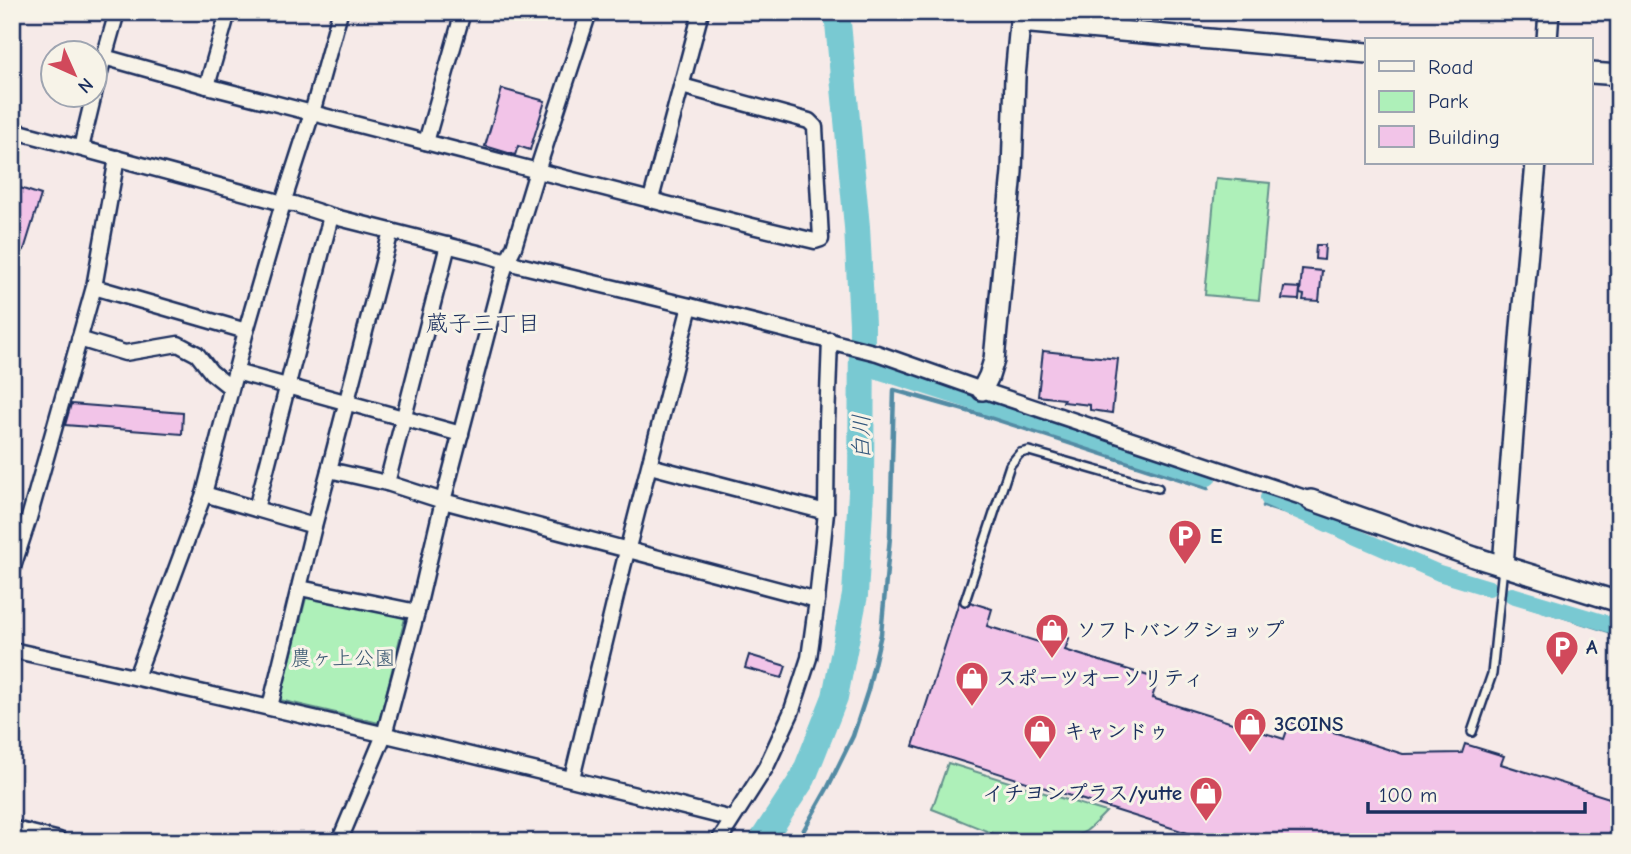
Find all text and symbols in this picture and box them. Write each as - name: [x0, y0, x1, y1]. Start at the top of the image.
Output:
- north arrow: [38, 38, 108, 108]
- legend: [1365, 38, 1592, 164]
- text: Road: [1428, 55, 1473, 79]
- text: N: [73, 73, 97, 97]
- text: Park: [1428, 89, 1468, 113]
- text: Building: [1428, 125, 1500, 149]
- district label: 蔵子三丁目: [426, 310, 541, 337]
- water label: 白川: [848, 414, 875, 460]
- parking icon: E: [1166, 517, 1204, 566]
- place label: E: [1210, 524, 1223, 548]
- shop icon: ソフトバンクショップ: [1033, 611, 1071, 660]
- place label: ソフトバンクショップ: [1076, 618, 1284, 642]
- parking icon: A: [1543, 628, 1581, 677]
- place label: A: [1586, 635, 1598, 659]
- park label: 農ヶ上公園: [291, 646, 396, 670]
- shop icon: スポーツオーソリティ: [953, 659, 991, 708]
- place label: スポーツオーソリティ: [996, 666, 1204, 690]
- shop icon: 3COINS: [1231, 705, 1269, 754]
- shop icon: キャンドゥ: [1021, 712, 1059, 761]
- place label: 3COINS: [1274, 712, 1344, 736]
- place label: キャンドゥ: [1064, 719, 1169, 743]
- scale bar: [1368, 770, 1586, 814]
- shop icon: イチヨンプラス/yutte: [1187, 774, 1225, 823]
- place label: イチヨンプラス/yutte: [983, 781, 1182, 805]
- text: 100 m: [1379, 783, 1437, 807]

